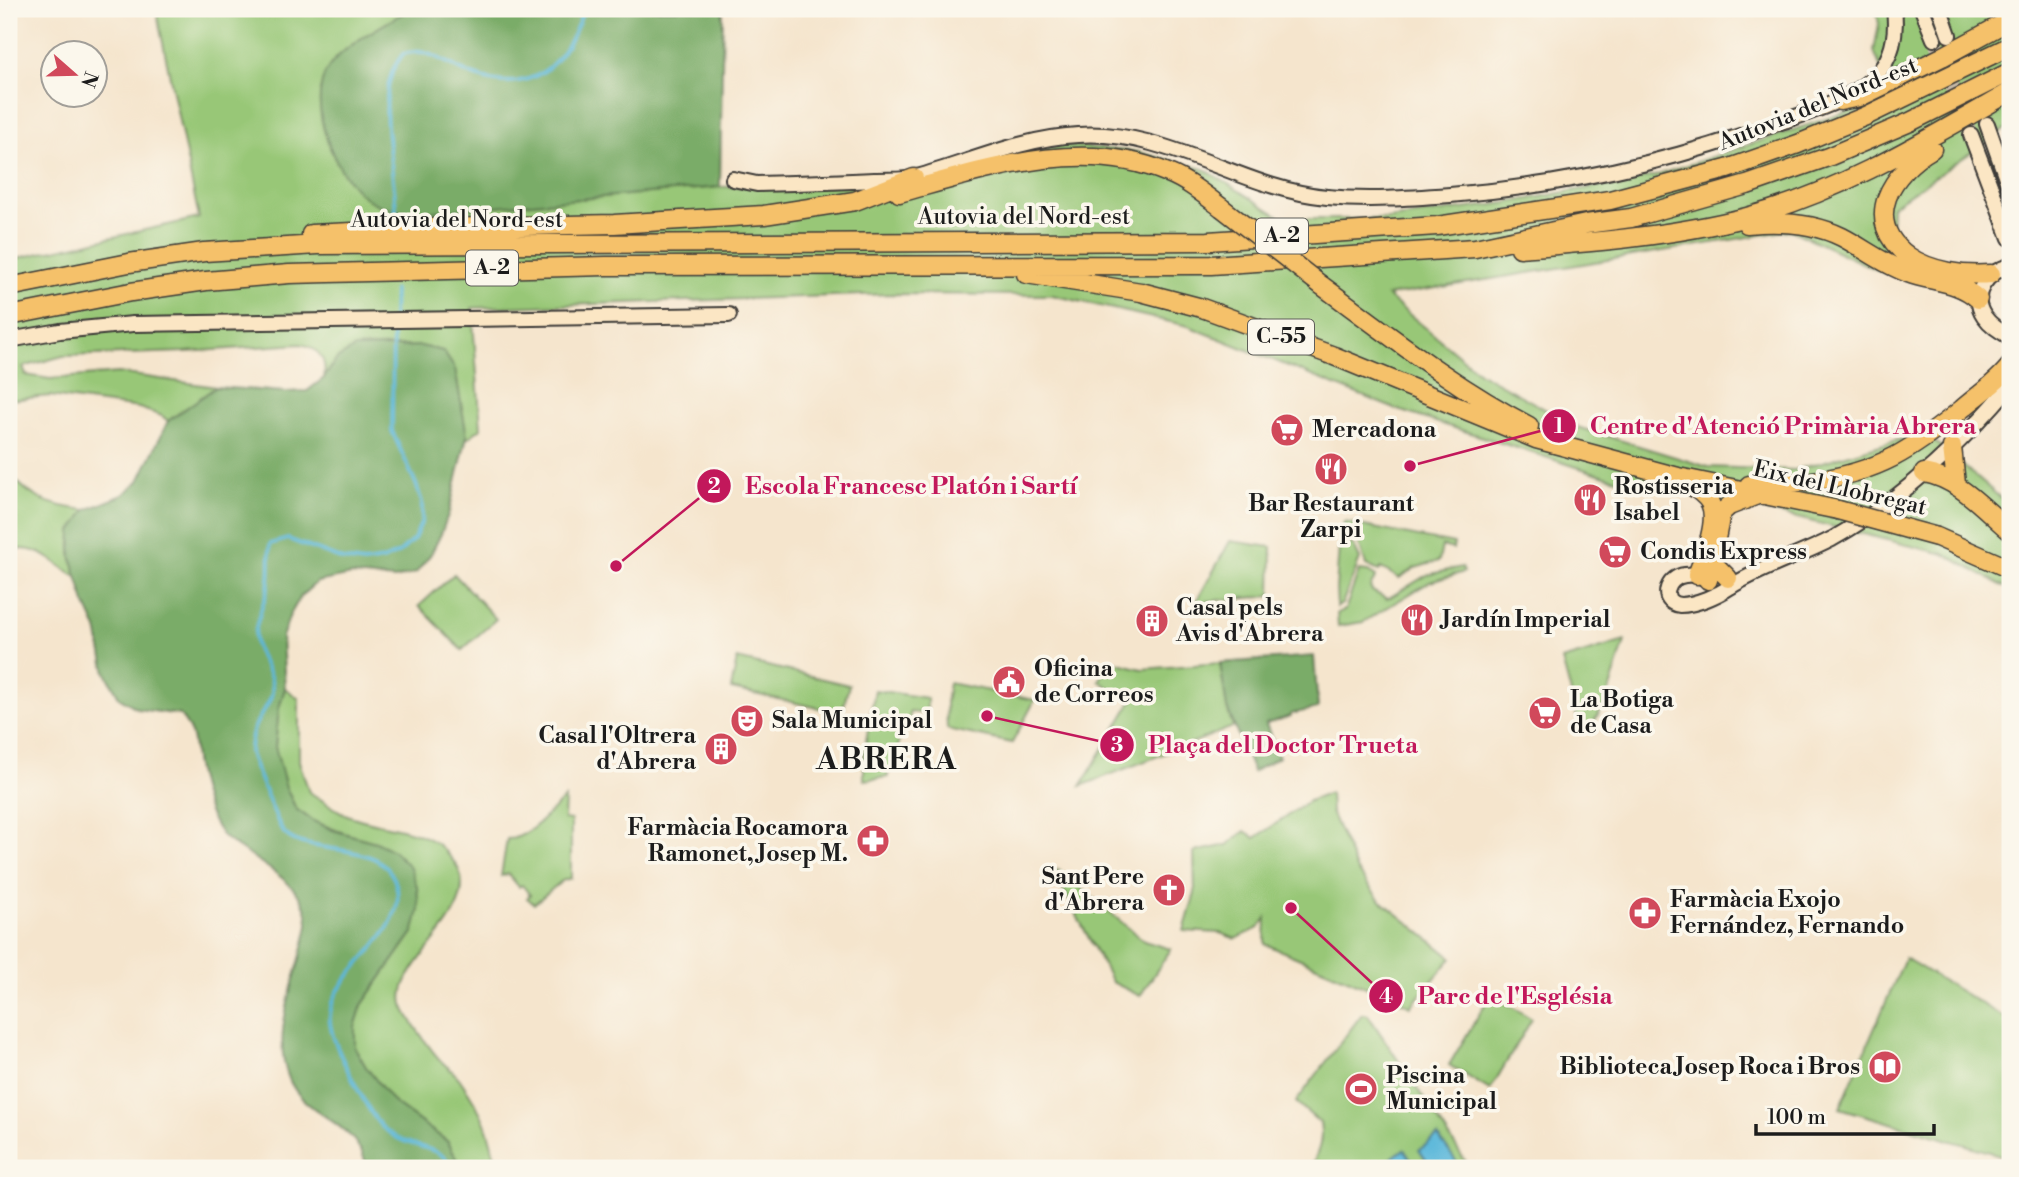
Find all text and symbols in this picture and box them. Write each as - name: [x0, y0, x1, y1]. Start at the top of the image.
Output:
- north arrow: [38, 38, 108, 108]
- street label: Autovia del Nord-est: [1713, 51, 1922, 157]
- text: N: [75, 68, 103, 91]
- street label: Autovia del Nord-est: [917, 203, 1130, 231]
- street label: Autovia del Nord-est: [350, 206, 563, 234]
- road number: A-2: [1256, 218, 1308, 254]
- road number: A-2: [466, 250, 518, 286]
- road number: C-55: [1248, 320, 1314, 354]
- callout: Centre d'Atenció Primària Abrera: [1541, 403, 1991, 448]
- supermarket icon: Mercadona: [1268, 411, 1306, 449]
- text: Centre d'Atenció Primària Abrera: [1590, 412, 1977, 442]
- text: 1: [1554, 414, 1564, 440]
- place label: Mercadona: [1312, 416, 1437, 444]
- restaurant icon: Bar Restaurant Zarpi: [1312, 450, 1350, 488]
- street label: Eix del Llobregat: [1751, 454, 1929, 522]
- callout: Escola Francesc Platón i Sartí: [696, 463, 1091, 508]
- text: Escola Francesc Platón i Sartí: [745, 472, 1078, 502]
- place label: Rostisseria Isabel: [1614, 473, 1734, 527]
- text: 2: [707, 474, 721, 500]
- restaurant icon: Rostisseria Isabel: [1571, 481, 1609, 519]
- place label: Bar Restaurant Zarpi: [1248, 490, 1415, 544]
- supermarket icon: Condis Express: [1596, 533, 1634, 571]
- place label: Condis Express: [1640, 538, 1807, 566]
- place label: Casal pels Avis d'Abrera: [1175, 594, 1324, 648]
- restaurant icon: Jardín Imperial: [1398, 601, 1436, 639]
- building icon: Casal pels Avis d'Abrera: [1133, 602, 1171, 640]
- place label: Jardín Imperial: [1439, 606, 1611, 634]
- place label: Oficina de Correos: [1034, 655, 1154, 709]
- public building icon: Oficina de Correos: [990, 663, 1028, 701]
- place label: La Botiga de Casa: [1570, 686, 1674, 740]
- supermarket icon: La Botiga de Casa: [1526, 694, 1564, 732]
- theatre icon: Sala Municipal: [728, 702, 766, 740]
- place label: Sala Municipal: [772, 707, 932, 735]
- place label: Casal l'Oltrera d'Abrera: [538, 722, 697, 776]
- callout: Plaça del Doctor Trueta: [1099, 722, 1432, 767]
- building icon: Casal l'Oltrera d'Abrera: [702, 730, 740, 768]
- text: Plaça del Doctor Trueta: [1148, 731, 1419, 761]
- text: 3: [1111, 733, 1123, 759]
- district label: ABRERA: [815, 741, 958, 779]
- place label: Farmàcia Rocamora Ramonet, Josep M.: [627, 814, 849, 868]
- pharmacy icon: Farmàcia Rocamora Ramonet, Josep M.: [854, 822, 892, 860]
- place label: Sant Pere d'Abrera: [1042, 863, 1145, 917]
- church icon: Sant Pere d'Abrera: [1150, 871, 1188, 909]
- place label: Farmàcia Exojo Fernández, Fernando: [1670, 886, 1904, 940]
- pharmacy icon: Farmàcia Exojo Fernández, Fernando: [1626, 894, 1664, 932]
- callout: Parc de l'Església: [1368, 973, 1626, 1018]
- text: Parc de l'Església: [1418, 982, 1613, 1012]
- text: 4: [1379, 984, 1393, 1010]
- library icon: Biblioteca Josep Roca i Bros: [1866, 1048, 1904, 1086]
- place label: Biblioteca Josep Roca i Bros: [1560, 1053, 1860, 1081]
- place label: Piscina Municipal: [1386, 1062, 1497, 1116]
- sports icon: Piscina Municipal: [1342, 1070, 1380, 1108]
- scale bar: [1756, 1093, 1935, 1137]
- text: 100 m: [1767, 1105, 1826, 1131]

